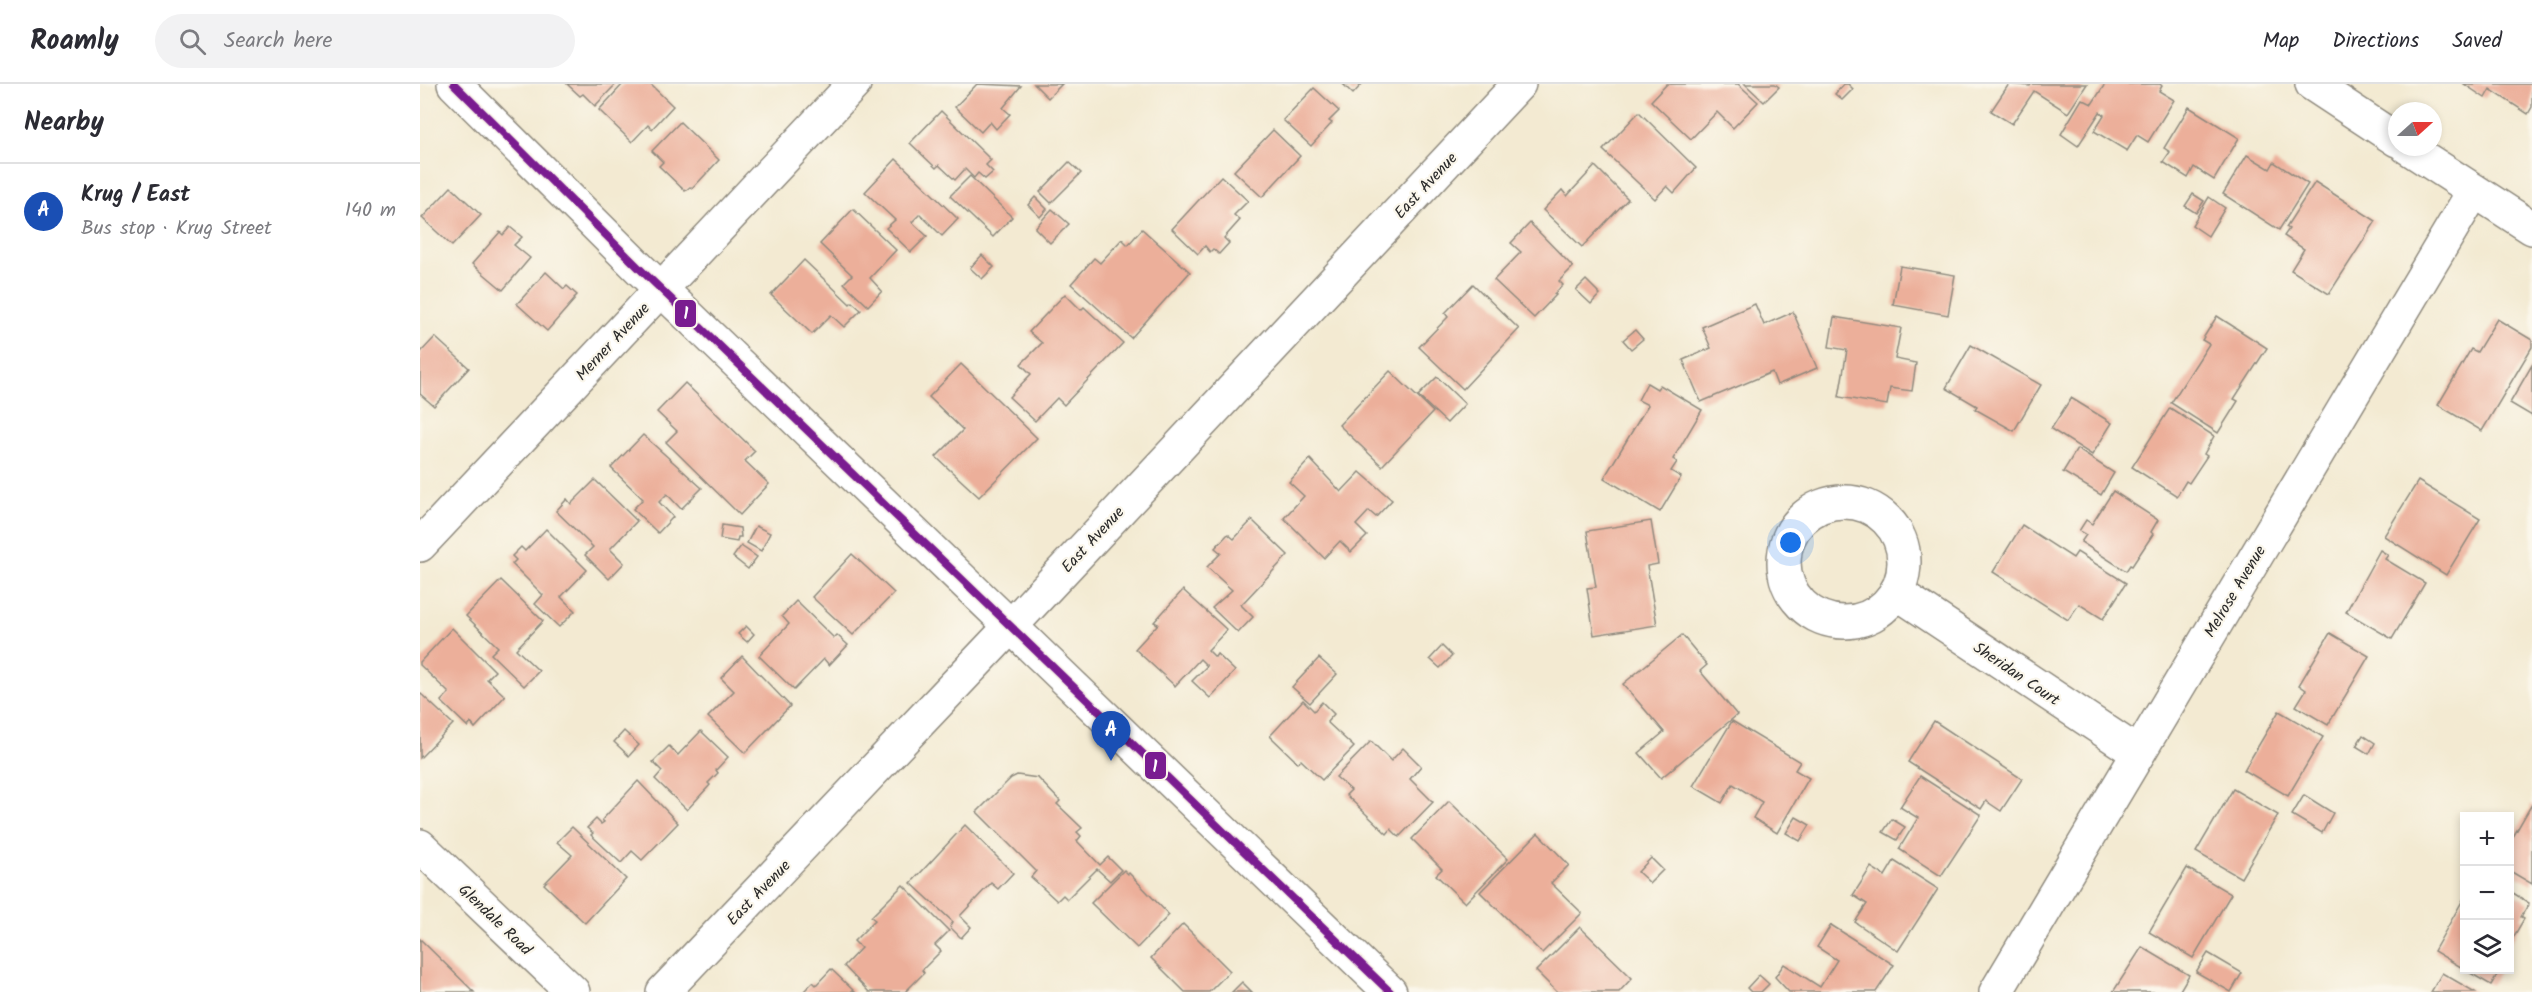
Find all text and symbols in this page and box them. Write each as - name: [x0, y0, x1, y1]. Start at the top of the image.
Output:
- search box: [155, 14, 575, 68]
- text: Roamly: [30, 19, 119, 64]
- text: Search here: [224, 24, 332, 59]
- icon: search: [176, 25, 209, 58]
- text: Map: [2263, 25, 2299, 58]
- text: Directions: [2332, 25, 2419, 58]
- text: Saved: [2452, 25, 2502, 58]
- text: Nearby: [24, 102, 104, 144]
- north arrow: [2388, 102, 2442, 156]
- street label: East Avenue: [1389, 147, 1464, 225]
- text: Krug / East: [81, 178, 190, 213]
- text: A: [37, 195, 50, 227]
- text: 140 m: [345, 195, 396, 227]
- text: Bus stop · Krug Street: [81, 213, 272, 245]
- street label: Merner Avenue: [570, 297, 656, 387]
- line badge: 1: [674, 299, 697, 328]
- text: 1: [684, 302, 689, 327]
- street label: East Avenue: [1056, 501, 1131, 579]
- your location: [1776, 528, 1805, 557]
- street label: Melrose Avenue: [2198, 541, 2273, 643]
- street label: Sheridan Court: [1968, 636, 2065, 713]
- pin: A: [1092, 712, 1130, 761]
- line badge: 1: [1144, 751, 1167, 780]
- text: 1: [1153, 755, 1158, 780]
- map controls: [2460, 812, 2514, 974]
- button: +: [2460, 812, 2514, 866]
- street label: East Avenue: [721, 854, 797, 932]
- button: −: [2460, 866, 2514, 920]
- street label: Glendale Road: [452, 878, 538, 963]
- button: layers: [2460, 920, 2514, 974]

